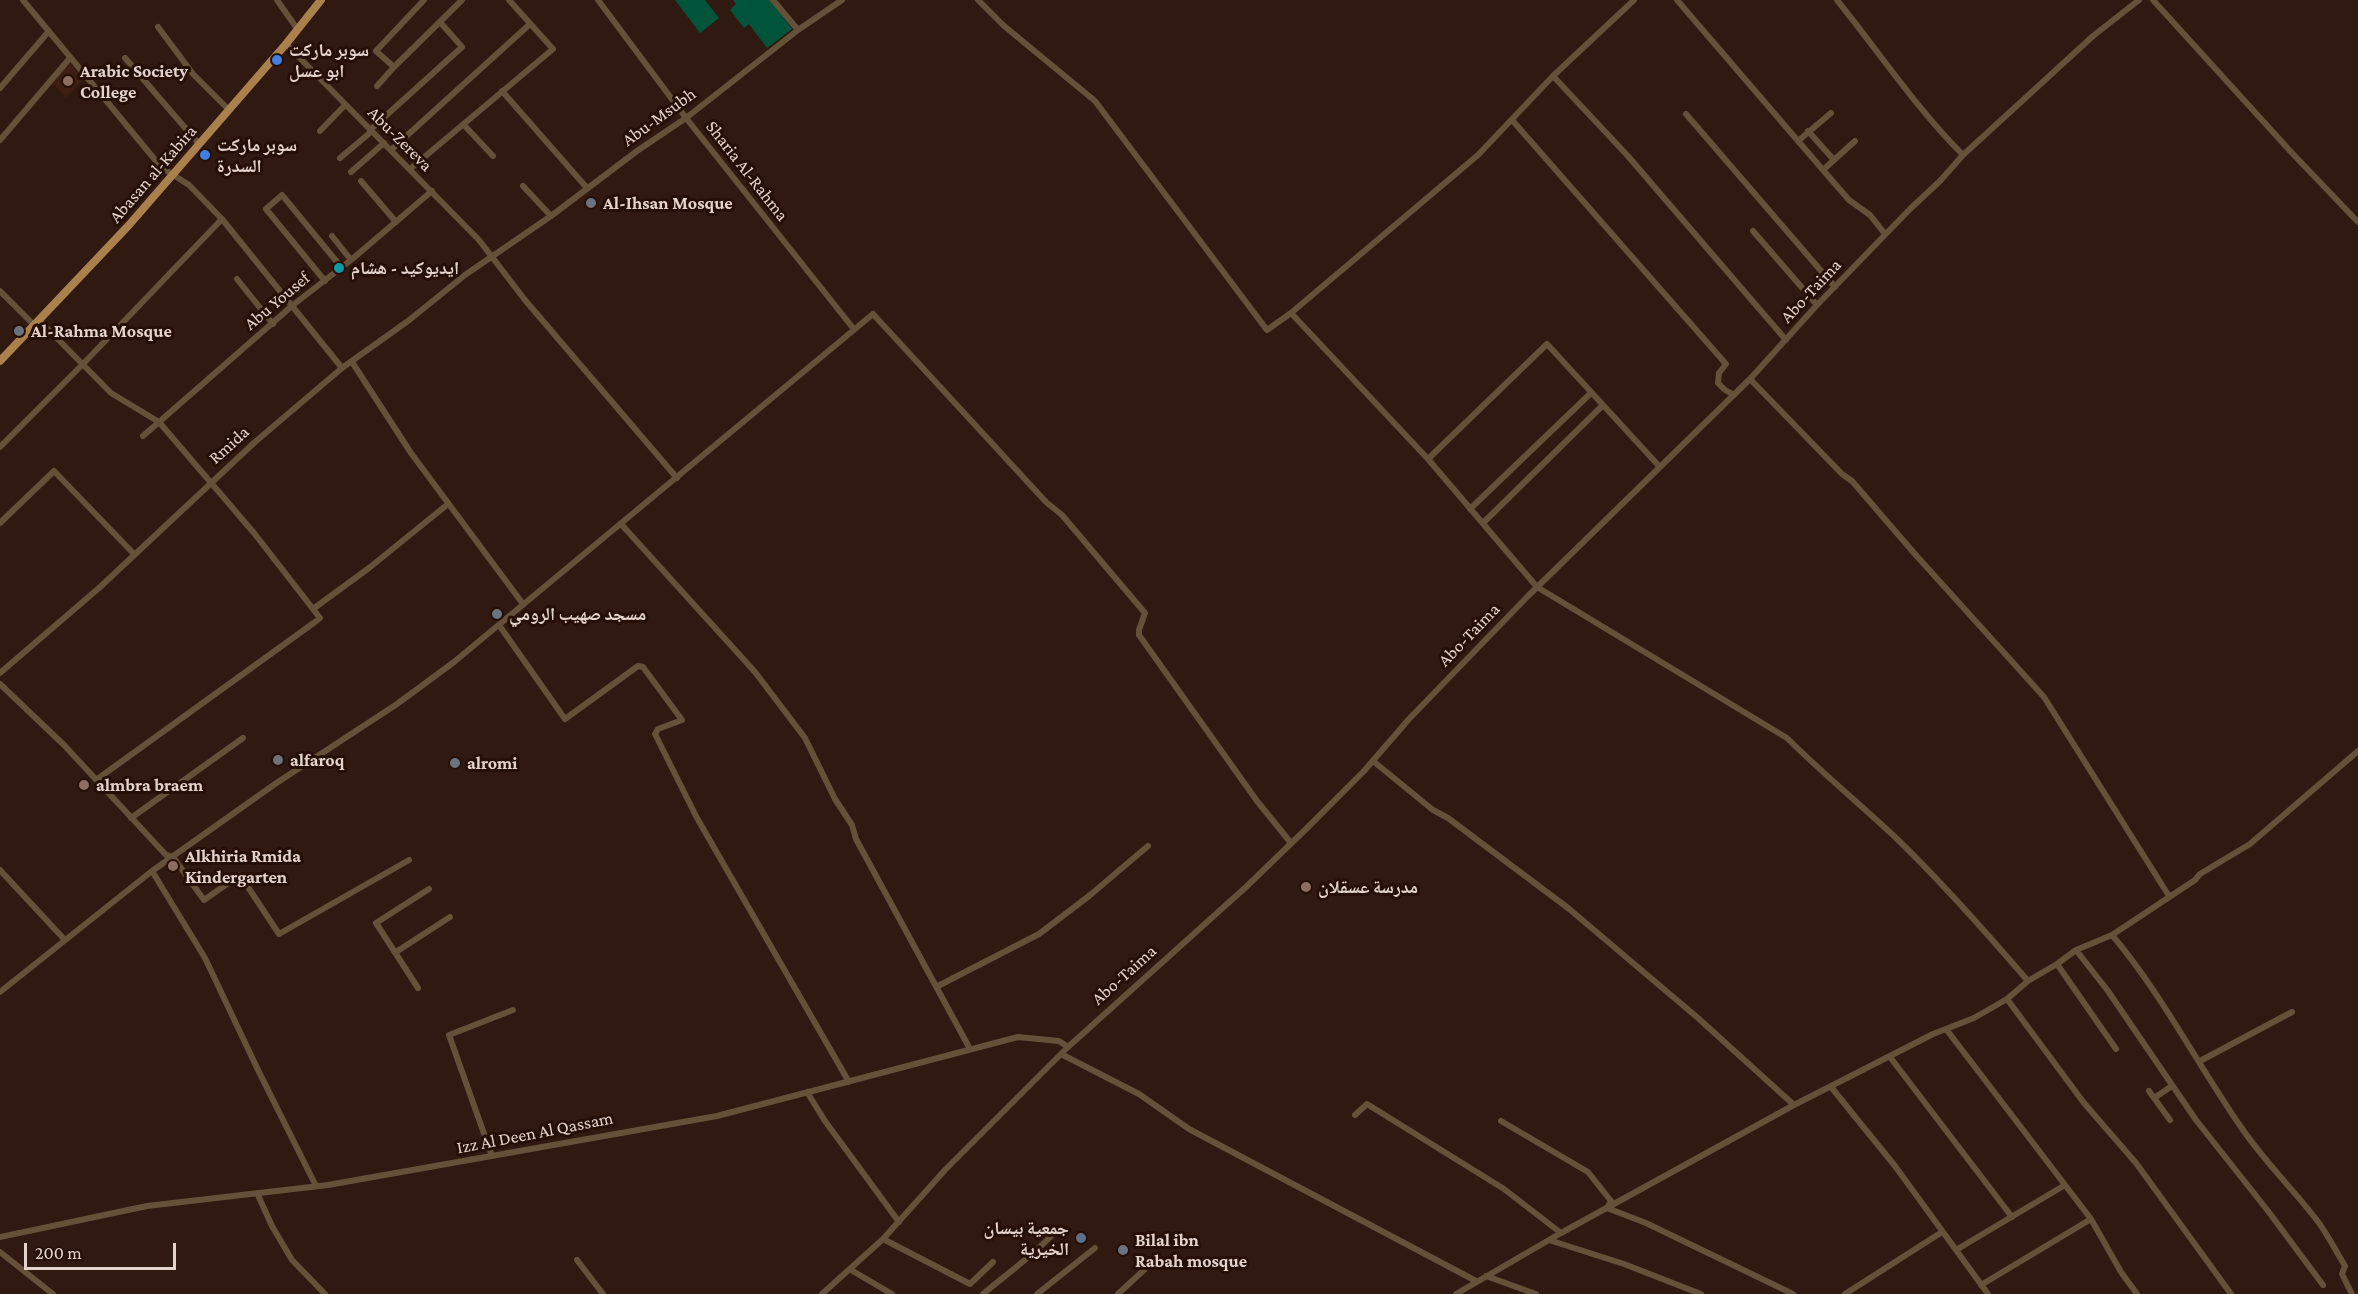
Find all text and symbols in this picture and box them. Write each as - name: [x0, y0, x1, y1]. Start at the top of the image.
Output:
- place label: سوبر ماركت ابو عسل: [289, 39, 369, 82]
- marker: سوبر ماركت ابو عسل: [270, 53, 284, 67]
- place label: Arabic Society College: [80, 60, 188, 103]
- marker: Arabic Society College: [61, 74, 75, 88]
- street label: Abu-Msubh: [618, 83, 700, 151]
- street label: Abu-Zereva: [363, 102, 437, 176]
- street label: Sharia Al-Rahma: [701, 117, 793, 225]
- street label: Abasan al-Kabira: [105, 121, 201, 227]
- place label: سوبر ماركت السدرة: [217, 134, 297, 176]
- marker: سوبر ماركت السدرة: [198, 148, 212, 162]
- place label: Al-Ihsan Mosque: [603, 192, 733, 214]
- marker: Al-Ihsan Mosque: [584, 196, 598, 210]
- street label: Abo-Taima: [1776, 254, 1846, 328]
- place label: ايديوكيد - هشام: [351, 257, 459, 279]
- marker: ايديوكيد - هشام: [332, 261, 346, 275]
- street label: Abu Yousef: [240, 267, 314, 335]
- place label: Al-Rahma Mosque: [31, 320, 172, 342]
- marker: Al-Rahma Mosque: [12, 324, 26, 338]
- street label: Rmida: [204, 421, 254, 469]
- street label: Abo-Taima: [1434, 599, 1504, 671]
- place label: مسجد صهيب الرومي: [509, 603, 646, 625]
- marker: مسجد صهيب الرومي: [490, 607, 504, 621]
- place label: alfaroq: [290, 749, 344, 771]
- place label: alromi: [467, 752, 518, 774]
- marker: alfaroq: [271, 753, 285, 767]
- marker: alromi: [448, 756, 462, 770]
- place label: almbra braem: [96, 774, 203, 796]
- marker: almbra braem: [77, 778, 91, 792]
- place label: Alkhiria Rmida Kindergarten: [185, 845, 301, 888]
- marker: Alkhiria Rmida Kindergarten: [166, 859, 180, 873]
- place label: مدرسة عسقلان: [1318, 876, 1418, 898]
- marker: مدرسة عسقلان: [1299, 880, 1313, 894]
- street label: Abo-Taima: [1087, 940, 1161, 1010]
- street label: Izz Al Deen Al Qassam: [455, 1107, 615, 1159]
- place label: جمعية بيسان الخيرية: [983, 1217, 1069, 1260]
- place label: Bilal ibn Rabah mosque: [1135, 1229, 1247, 1272]
- scale bar: [27, 1231, 178, 1269]
- marker: جمعية بيسان الخيرية: [1074, 1231, 1088, 1245]
- text: 200 m: [35, 1243, 82, 1263]
- marker: Bilal ibn Rabah mosque: [1116, 1243, 1130, 1257]

